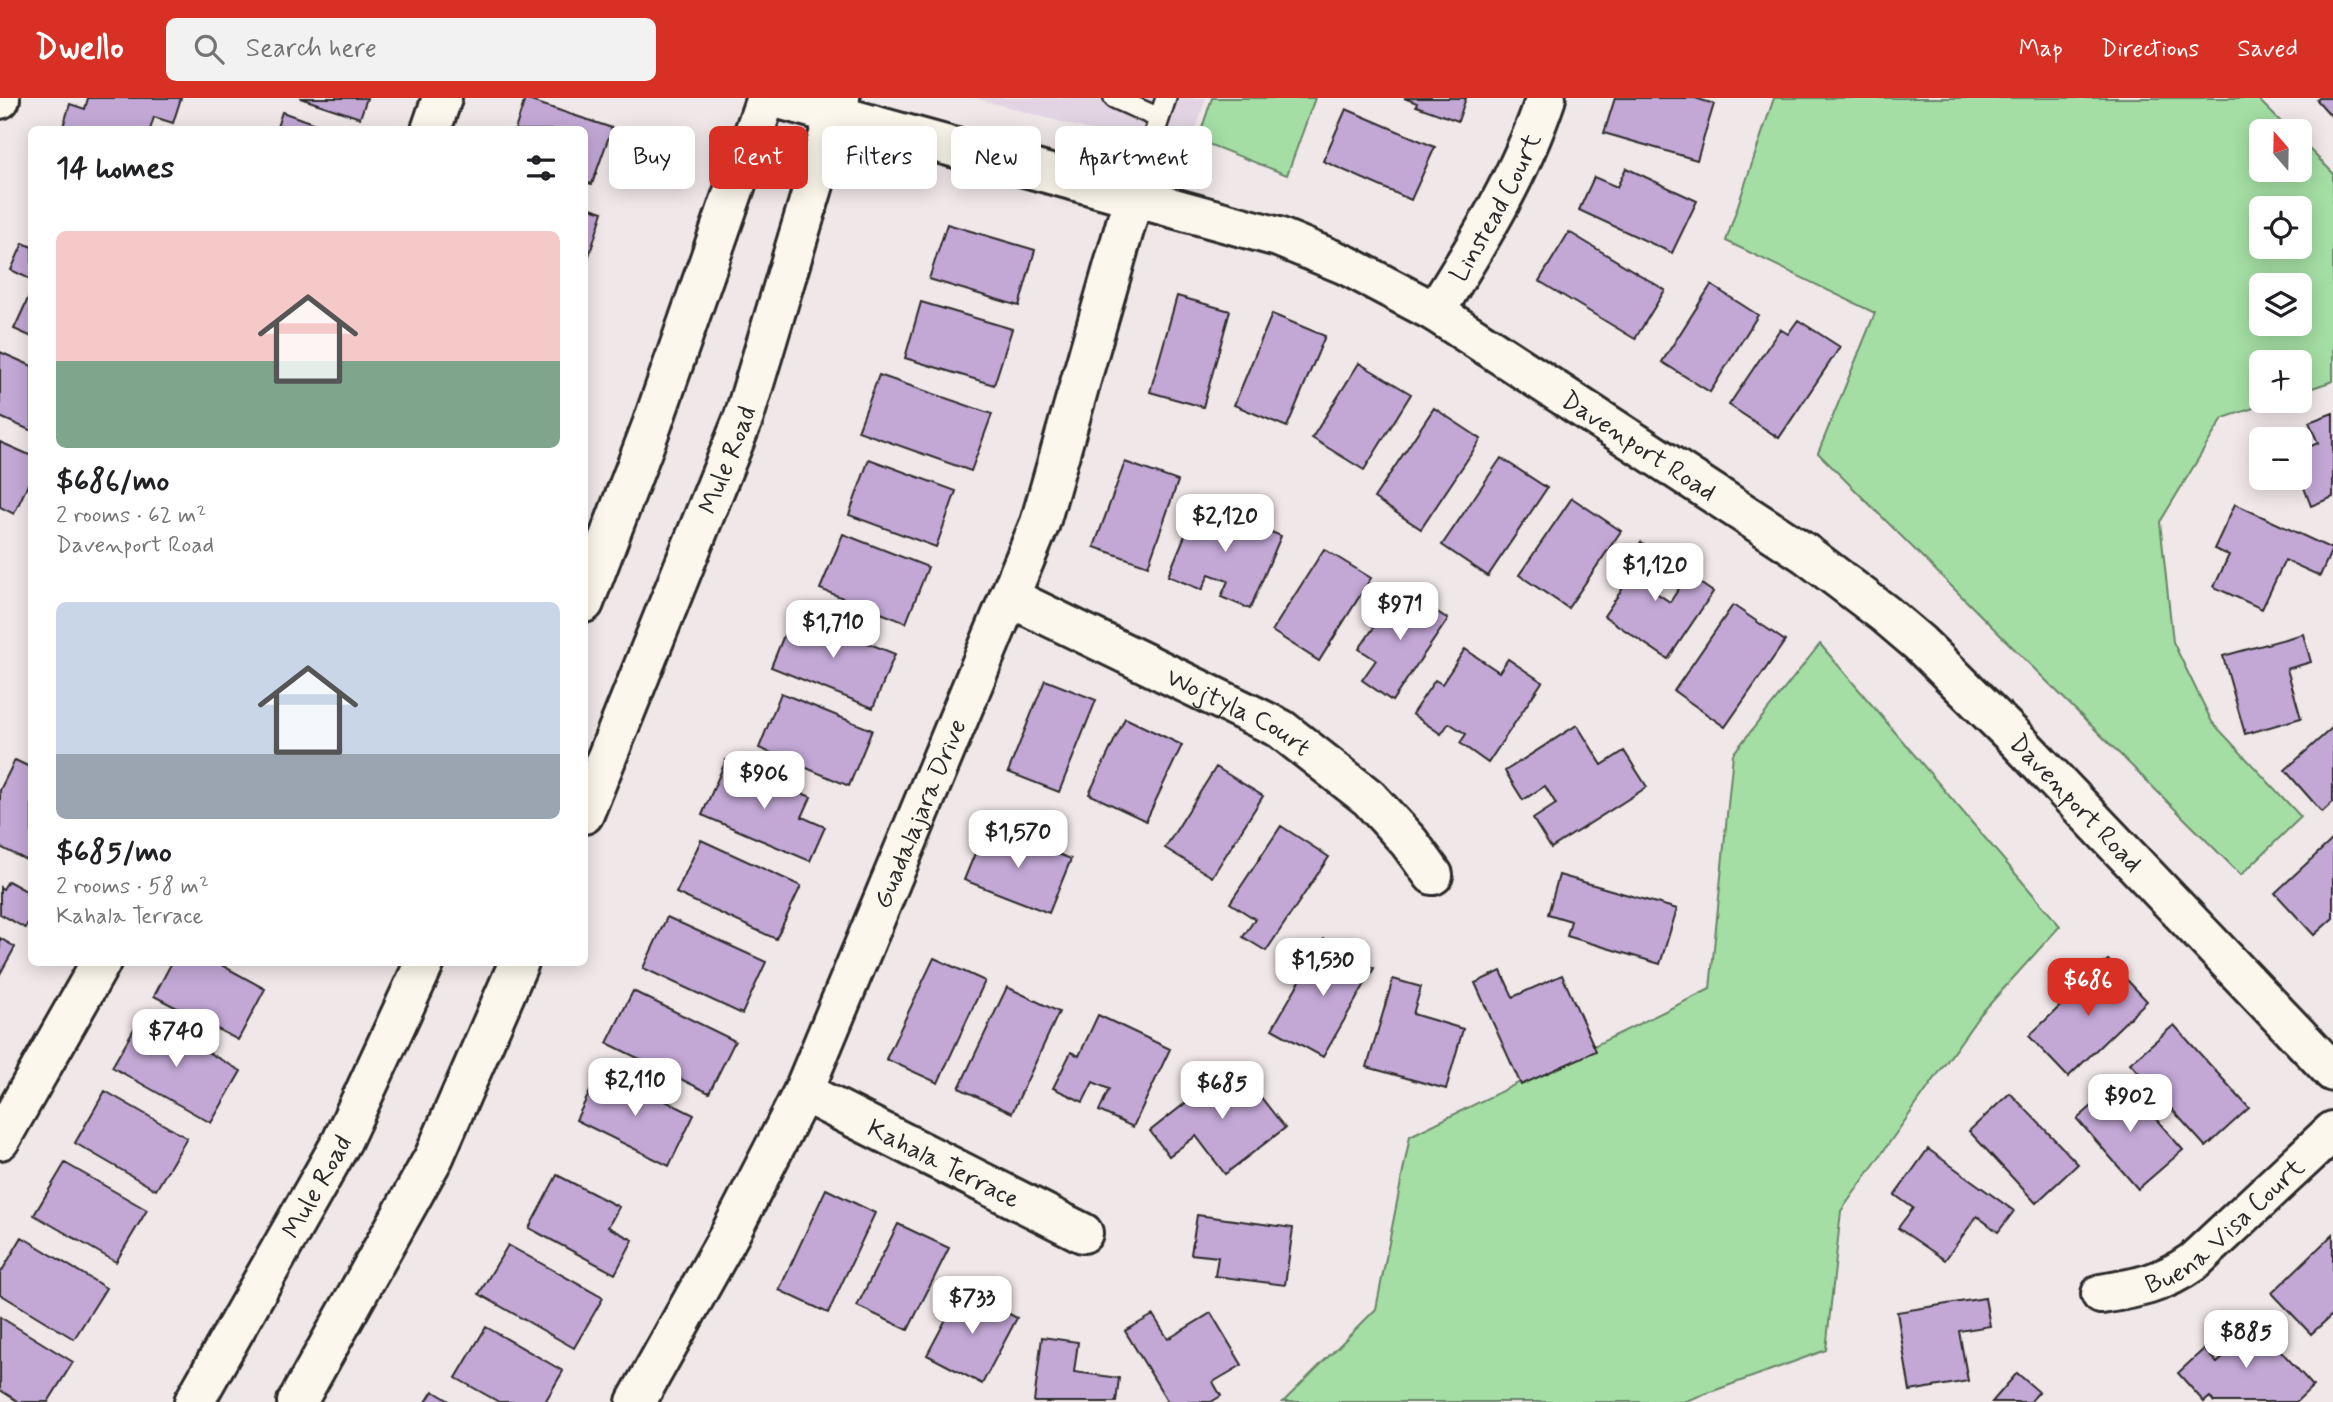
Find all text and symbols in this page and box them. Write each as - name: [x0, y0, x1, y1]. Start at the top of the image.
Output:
- search box: [166, 18, 656, 81]
- text: Dwello: [35, 27, 124, 71]
- icon: search: [190, 30, 228, 68]
- text: Search here: [246, 32, 377, 66]
- text: Map: [2019, 34, 2063, 65]
- text: Directions: [2101, 34, 2199, 65]
- text: Saved: [2237, 34, 2298, 65]
- north arrow: [2249, 119, 2312, 182]
- map controls: [2249, 119, 2312, 490]
- chip: Buy: [609, 126, 695, 189]
- chip: Rent: [709, 126, 808, 189]
- chip: Filters: [822, 126, 937, 189]
- chip: New: [951, 126, 1041, 189]
- chip: Apartment: [1055, 126, 1212, 189]
- street label: Linstead Court: [1443, 128, 1550, 289]
- text: 14 homes: [56, 149, 174, 188]
- icon: filters: [522, 149, 560, 187]
- button: locate: [2249, 196, 2312, 259]
- button: layers: [2249, 273, 2312, 336]
- icon: home: [245, 276, 371, 402]
- button: +: [2249, 350, 2312, 413]
- street label: Davenport Road: [1554, 384, 1722, 510]
- street label: Mule Road: [692, 402, 765, 520]
- button: −: [2249, 427, 2312, 490]
- text: $686/mo: [56, 462, 169, 501]
- pin: $2,120: [1168, 494, 1282, 554]
- text: 2 rooms · 62 m²: [56, 501, 207, 531]
- text: $2,120: [1192, 502, 1258, 532]
- text: Davenport Road: [56, 531, 214, 561]
- pin: $1,120: [1598, 544, 1712, 603]
- text: $1,120: [1622, 551, 1688, 581]
- pin: $971: [1359, 582, 1441, 642]
- text: $971: [1377, 590, 1423, 620]
- pin: $1,710: [776, 601, 890, 660]
- text: $1,710: [802, 608, 864, 638]
- icon: home: [245, 647, 371, 773]
- street label: Wojtyla Court: [1160, 661, 1317, 765]
- street label: Guadalajara Drive: [866, 714, 975, 914]
- street label: Davenport Road: [2001, 727, 2149, 880]
- pin: $906: [723, 752, 805, 811]
- text: $906: [740, 759, 788, 789]
- pin: $1,570: [961, 810, 1075, 870]
- text: $1,570: [985, 818, 1051, 848]
- text: $685/mo: [56, 833, 172, 872]
- text: 2 rooms · 58 m²: [56, 872, 209, 902]
- text: Kahala Terrace: [56, 902, 203, 932]
- pin: $1,530: [1266, 939, 1380, 998]
- text: $1,530: [1291, 946, 1355, 976]
- pin: $686: [2047, 958, 2129, 1018]
- text: $686: [2064, 966, 2112, 996]
- pin: $740: [135, 1010, 217, 1069]
- text: $740: [148, 1017, 204, 1047]
- pin: $2,110: [578, 1058, 692, 1118]
- pin: $685: [1181, 1062, 1263, 1121]
- text: $2,110: [604, 1066, 666, 1096]
- text: $685: [1197, 1069, 1247, 1099]
- pin: $902: [2089, 1074, 2171, 1134]
- text: $902: [2104, 1082, 2156, 1112]
- street label: Kahala Terrace: [861, 1112, 1025, 1218]
- street label: Mule Road: [275, 1129, 361, 1245]
- street label: Buena Visa Court: [2141, 1151, 2312, 1303]
- pin: $733: [931, 1276, 1013, 1336]
- text: $733: [949, 1284, 995, 1314]
- pin: $885: [2205, 1310, 2287, 1370]
- text: $885: [2220, 1318, 2272, 1348]

